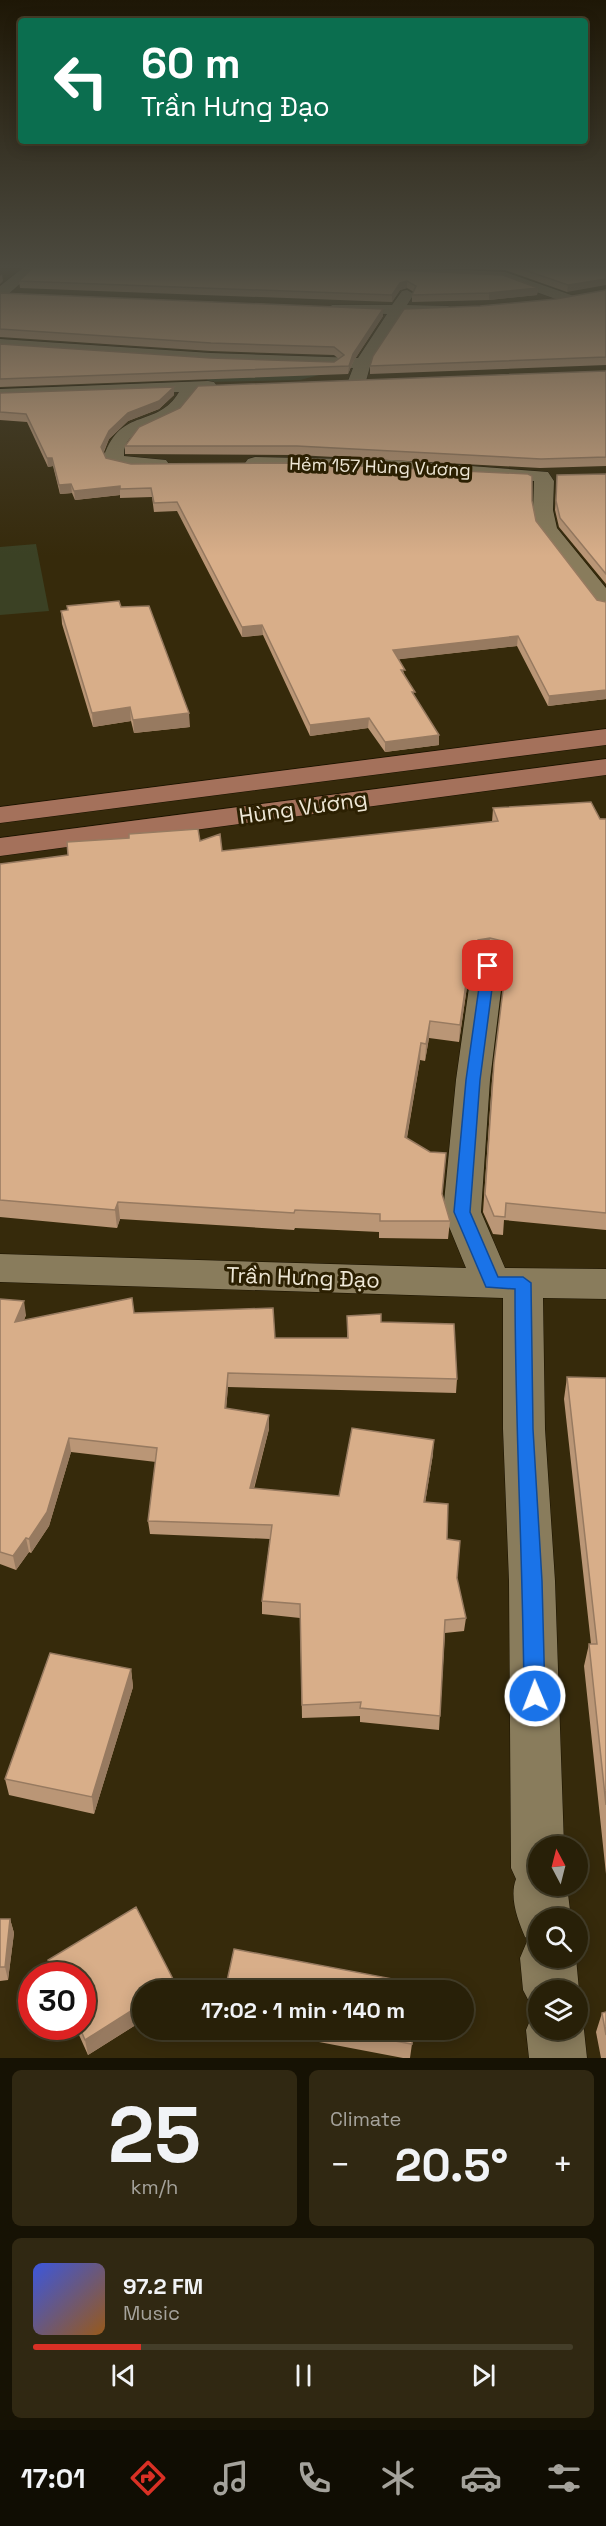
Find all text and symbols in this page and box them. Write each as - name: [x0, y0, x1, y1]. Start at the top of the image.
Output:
- text: 60 m: [141, 37, 241, 90]
- icon: left: [42, 42, 120, 120]
- text: Trần Hưng Đạo: [141, 89, 330, 124]
- street label: Hẻm 157 Hùng Vương: [289, 452, 471, 481]
- street label: Hùng Vương: [237, 784, 369, 830]
- pin: [462, 940, 513, 991]
- icon: arrive: [471, 949, 504, 982]
- street label: Trần Hưng Đạo: [226, 1260, 380, 1294]
- position arrow: [503, 1664, 567, 1728]
- north arrow: [528, 1836, 588, 1896]
- map controls: [528, 1836, 588, 2040]
- button: search: [528, 1908, 588, 1968]
- speed limit sign: 30: [18, 1962, 96, 2040]
- button: layers: [528, 1980, 588, 2040]
- text: 17:02 · 1 min · 140 m: [201, 1996, 405, 2024]
- text: 25: [108, 2085, 201, 2185]
- text: Climate: [330, 2106, 401, 2132]
- text: 20.5°: [395, 2137, 508, 2194]
- text: −: [330, 2144, 350, 2186]
- text: +: [553, 2144, 573, 2186]
- text: km/h: [131, 2174, 178, 2200]
- text: 97.2 FM: [123, 2272, 203, 2300]
- text: Music: [123, 2300, 180, 2326]
- icon: previous: [107, 2359, 140, 2392]
- icon: pause: [287, 2359, 320, 2392]
- icon: next: [467, 2359, 500, 2392]
- icon: directions: [127, 2457, 169, 2499]
- icon: music: [210, 2457, 252, 2499]
- icon: phone: [293, 2457, 335, 2499]
- icon: climate: [377, 2457, 419, 2499]
- icon: car: [460, 2457, 502, 2499]
- icon: filters: [543, 2457, 585, 2499]
- text: 17:01: [21, 2461, 86, 2496]

